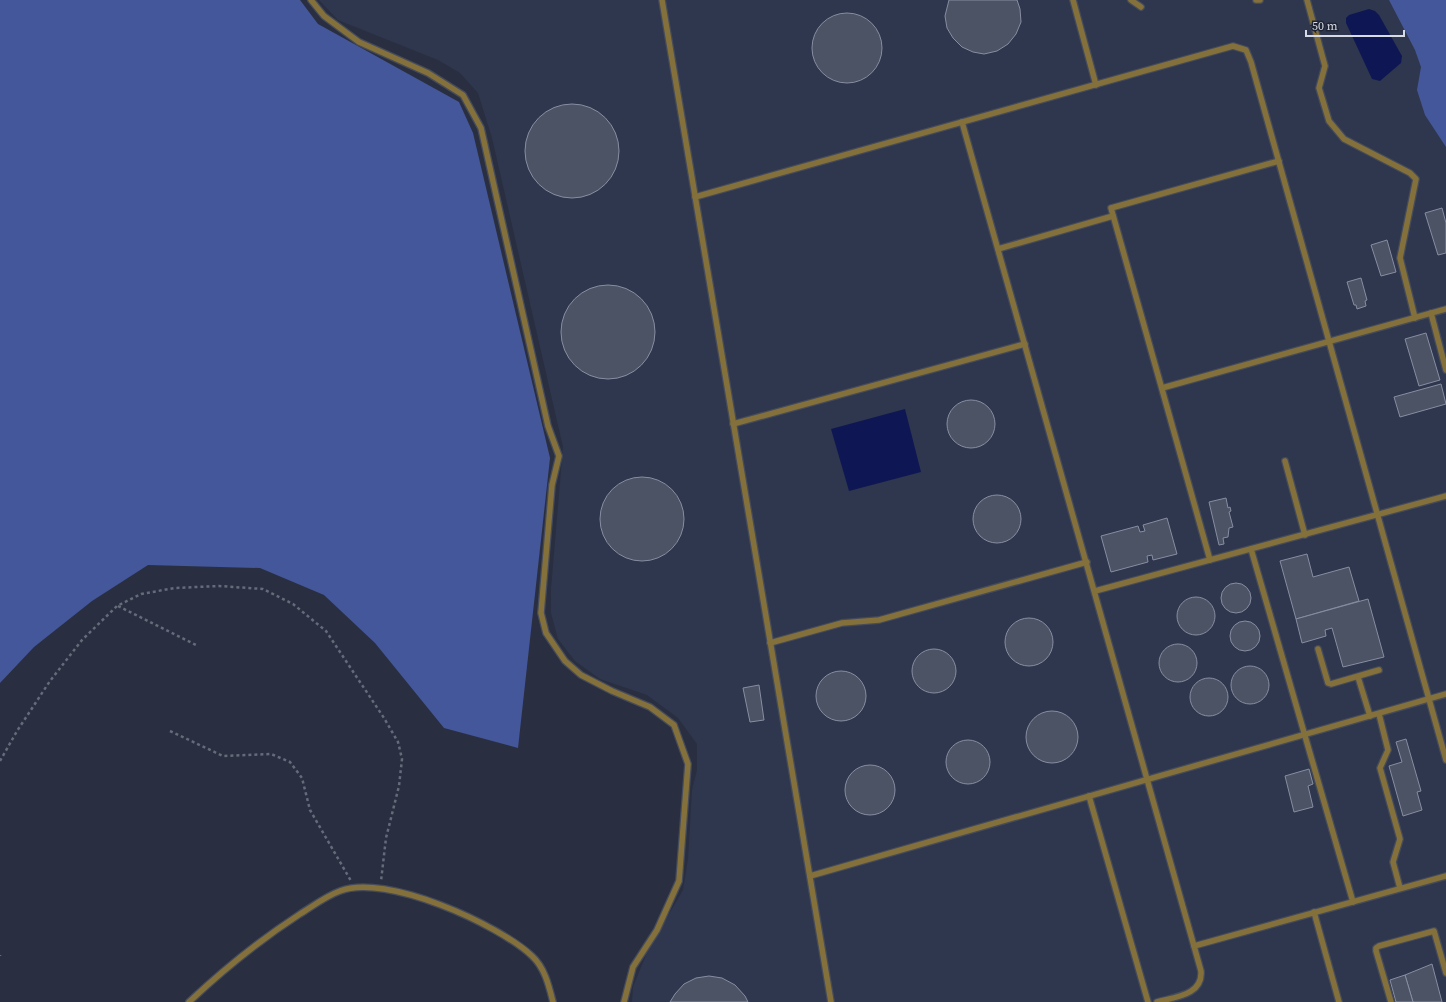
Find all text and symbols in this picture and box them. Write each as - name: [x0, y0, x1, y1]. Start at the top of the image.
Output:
- scale bar: [1306, 12, 1404, 38]
- text: 50 m: [1312, 18, 1338, 34]

